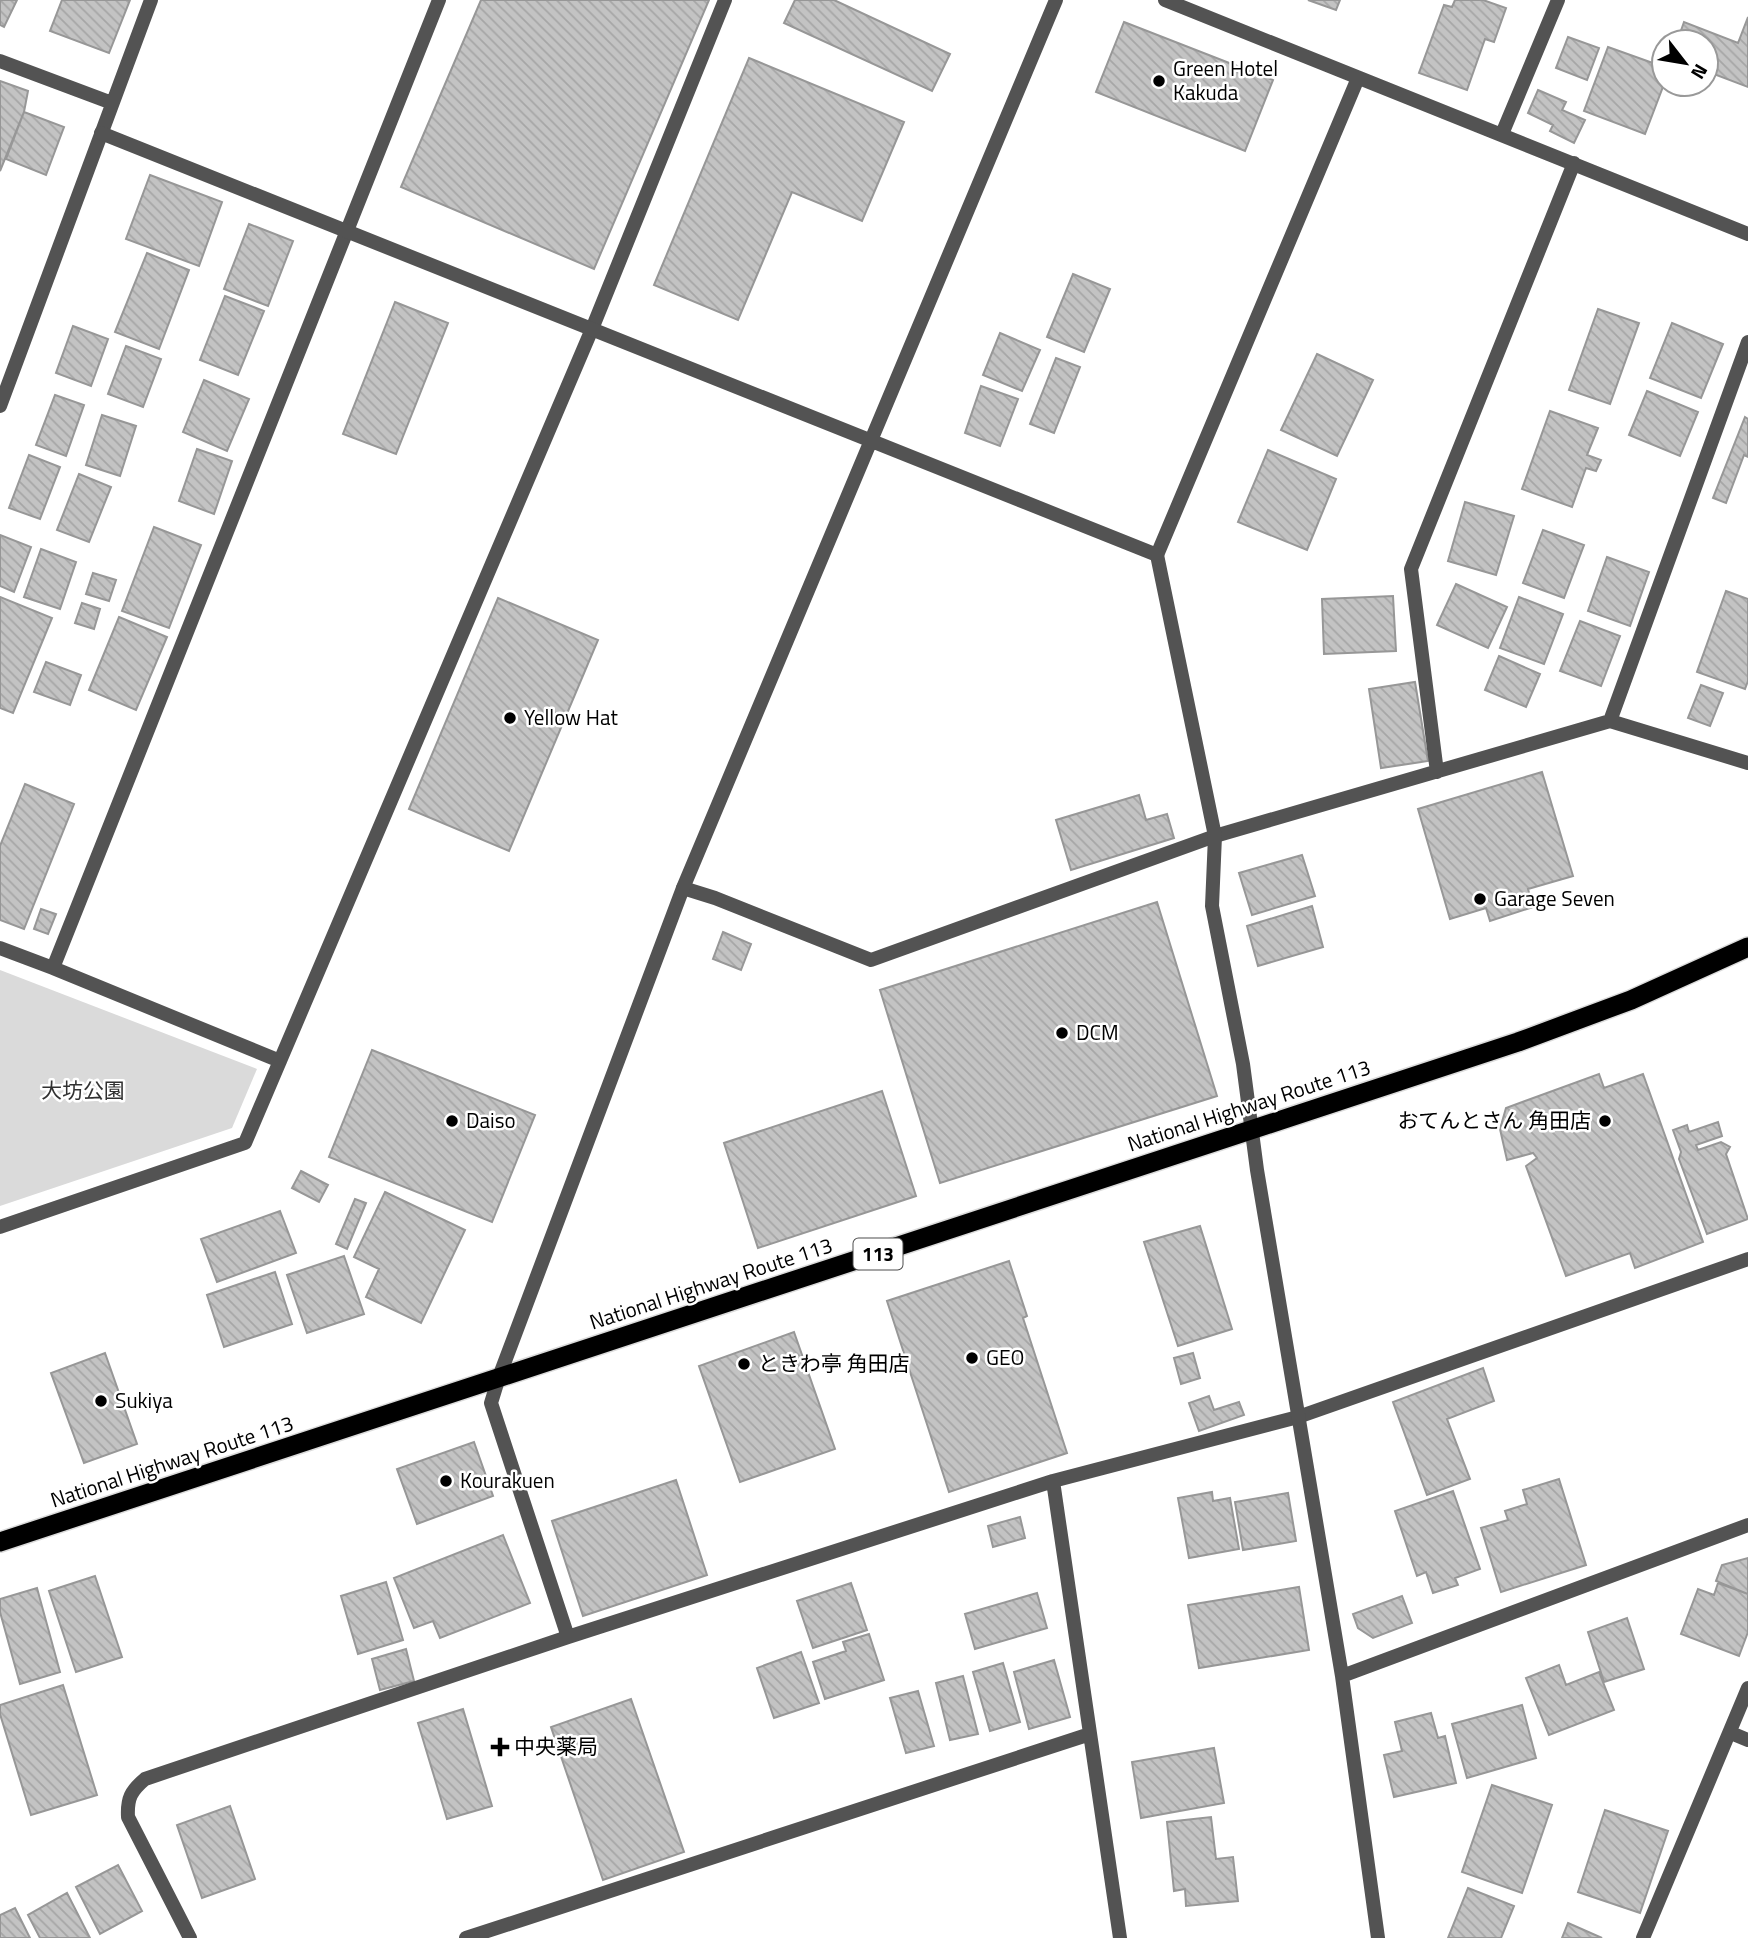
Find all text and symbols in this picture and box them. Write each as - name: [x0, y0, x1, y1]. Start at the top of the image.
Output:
- north arrow: [1650, 28, 1720, 98]
- place label: Green Hotel Kakuda: [1173, 52, 1278, 108]
- text: N: [1684, 59, 1716, 85]
- marker: Green Hotel Kakuda: [1151, 73, 1167, 89]
- place label: Yellow Hat: [524, 701, 618, 733]
- marker: Yellow Hat: [502, 710, 518, 726]
- place label: Garage Seven: [1494, 882, 1615, 914]
- marker: Garage Seven: [1472, 891, 1488, 907]
- place label: DCM: [1076, 1016, 1119, 1048]
- marker: DCM: [1054, 1025, 1070, 1041]
- street label: National Highway Route 113: [1123, 1051, 1374, 1159]
- park label: 大坊公園: [41, 1074, 125, 1106]
- place label: Daiso: [466, 1104, 516, 1136]
- place label: おてんとさん 角田店: [1397, 1104, 1591, 1136]
- marker: Daiso: [444, 1113, 460, 1129]
- marker: おてんとさん 角田店: [1597, 1113, 1613, 1129]
- street label: National Highway Route 113: [585, 1229, 836, 1337]
- road number: 113: [854, 1238, 903, 1270]
- place label: GEO: [986, 1341, 1024, 1373]
- place label: ときわ亭 角田店: [758, 1347, 910, 1379]
- marker: GEO: [964, 1350, 980, 1366]
- marker: ときわ亭 角田店: [736, 1356, 752, 1372]
- place label: Sukiya: [115, 1384, 173, 1416]
- marker: Sukiya: [93, 1393, 109, 1409]
- street label: National Highway Route 113: [46, 1407, 297, 1515]
- place label: Kourakuen: [460, 1464, 555, 1496]
- marker: Kourakuen: [438, 1473, 454, 1489]
- place label: 中央薬局: [514, 1730, 598, 1762]
- marker: 中央薬局: [492, 1739, 508, 1755]

